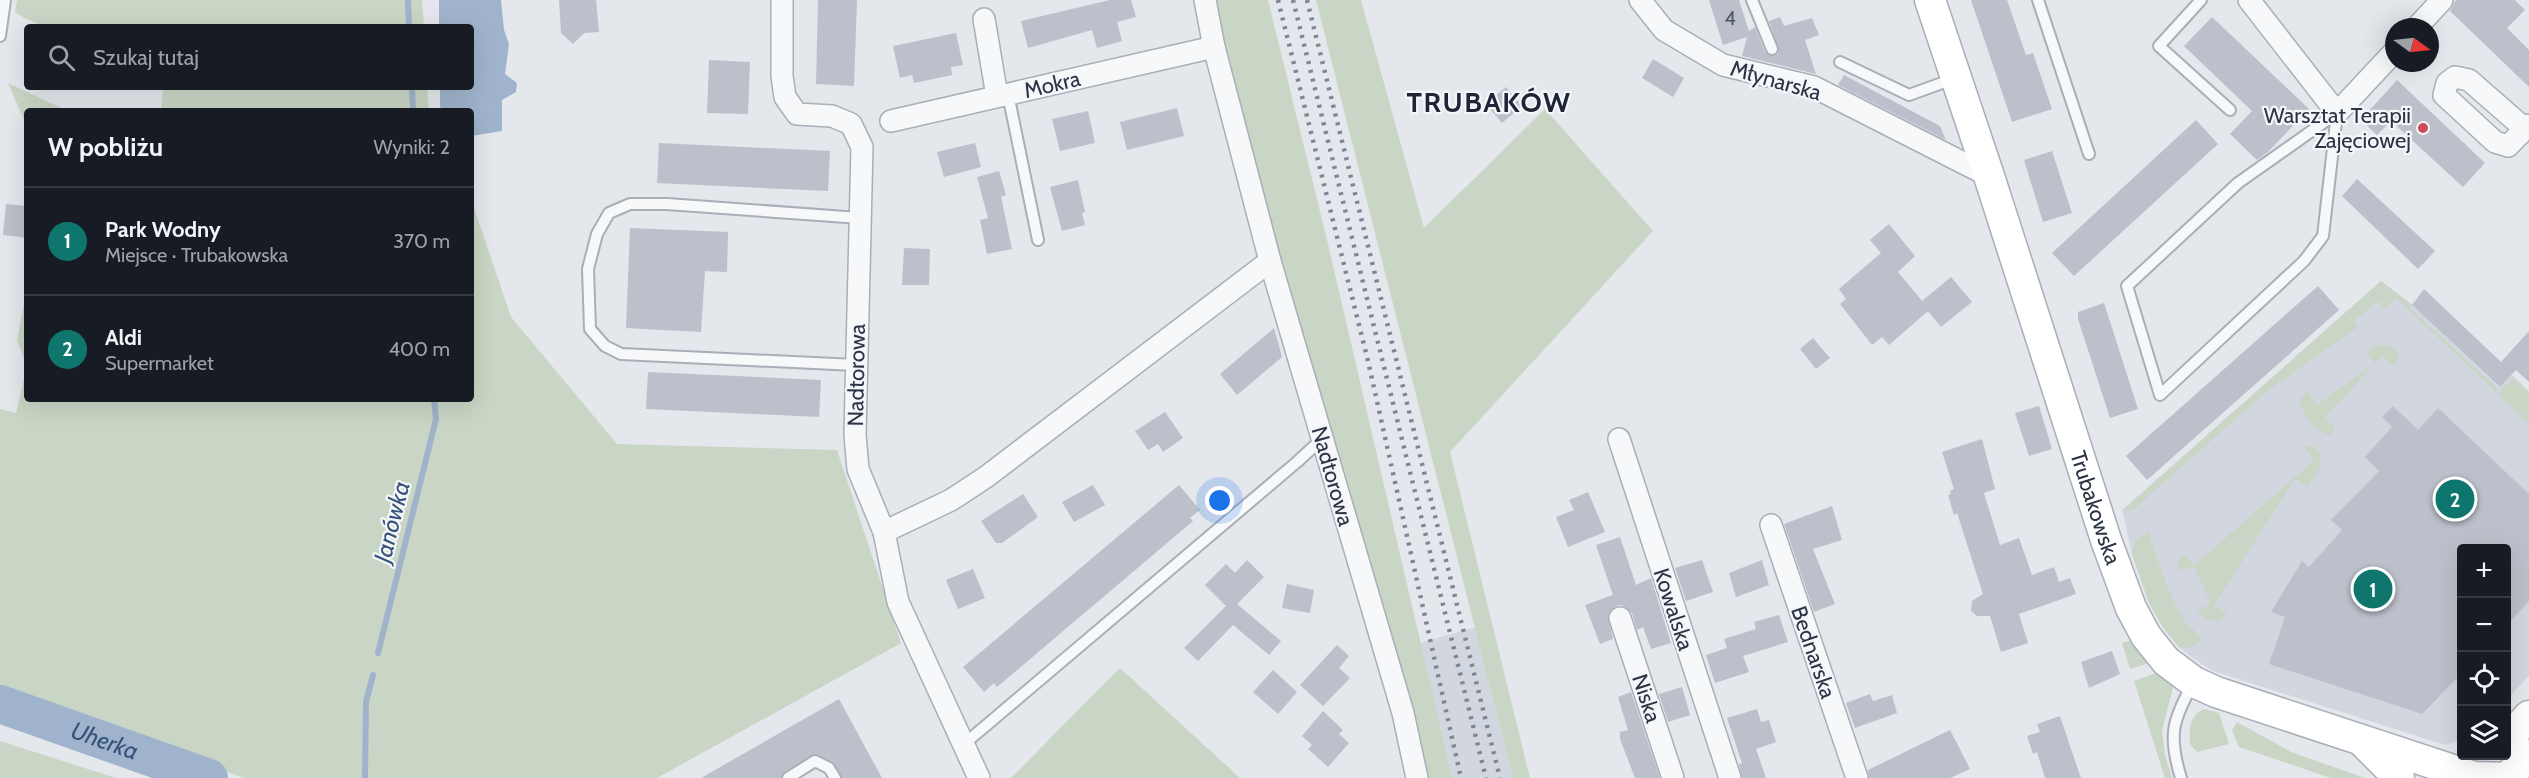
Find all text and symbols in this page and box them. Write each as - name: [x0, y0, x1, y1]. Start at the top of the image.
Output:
- house number: 4: [1724, 6, 1736, 30]
- north arrow: [2385, 18, 2439, 72]
- search box: [24, 24, 474, 90]
- icon: search: [45, 41, 78, 74]
- text: Szukaj tutaj: [93, 44, 199, 71]
- street label: Młynarska: [1727, 55, 1825, 106]
- street label: Mokra: [1021, 65, 1083, 104]
- district label: TRUBAKÓW: [1407, 85, 1572, 119]
- place label: Warsztat Terapii Zajęciowej: [2264, 102, 2411, 154]
- marker: Warsztat Terapii Zajęciowej: [2416, 121, 2430, 135]
- text: W pobliżu: [48, 131, 163, 163]
- text: Wyniki: 2: [373, 135, 450, 159]
- text: Park Wodny: [105, 216, 221, 243]
- text: 1: [64, 229, 71, 253]
- text: 370 m: [393, 229, 450, 253]
- text: Miejsce · Trubakowska: [105, 243, 288, 267]
- street label: Nadtorowa: [842, 323, 871, 427]
- text: Aldi: [105, 324, 142, 351]
- text: 2: [62, 337, 73, 361]
- text: 400 m: [388, 337, 450, 361]
- text: Supermarket: [105, 351, 214, 375]
- street label: Nadtorowa: [1305, 423, 1360, 530]
- street label: Trubakowska: [2064, 448, 2127, 569]
- pin: 2: [2436, 476, 2474, 522]
- water label: Janówka: [367, 478, 416, 567]
- your location: [1205, 486, 1234, 515]
- map controls: [2457, 544, 2511, 760]
- button: +: [2457, 544, 2511, 598]
- street label: Kowalska: [1648, 565, 1700, 654]
- pin: 1: [2354, 566, 2392, 612]
- button: −: [2457, 598, 2511, 652]
- street label: Bednarska: [1785, 602, 1842, 702]
- button: locate: [2457, 652, 2511, 706]
- street label: Niska: [1626, 671, 1667, 726]
- button: layers: [2457, 706, 2511, 760]
- water label: Uherka: [67, 715, 142, 766]

